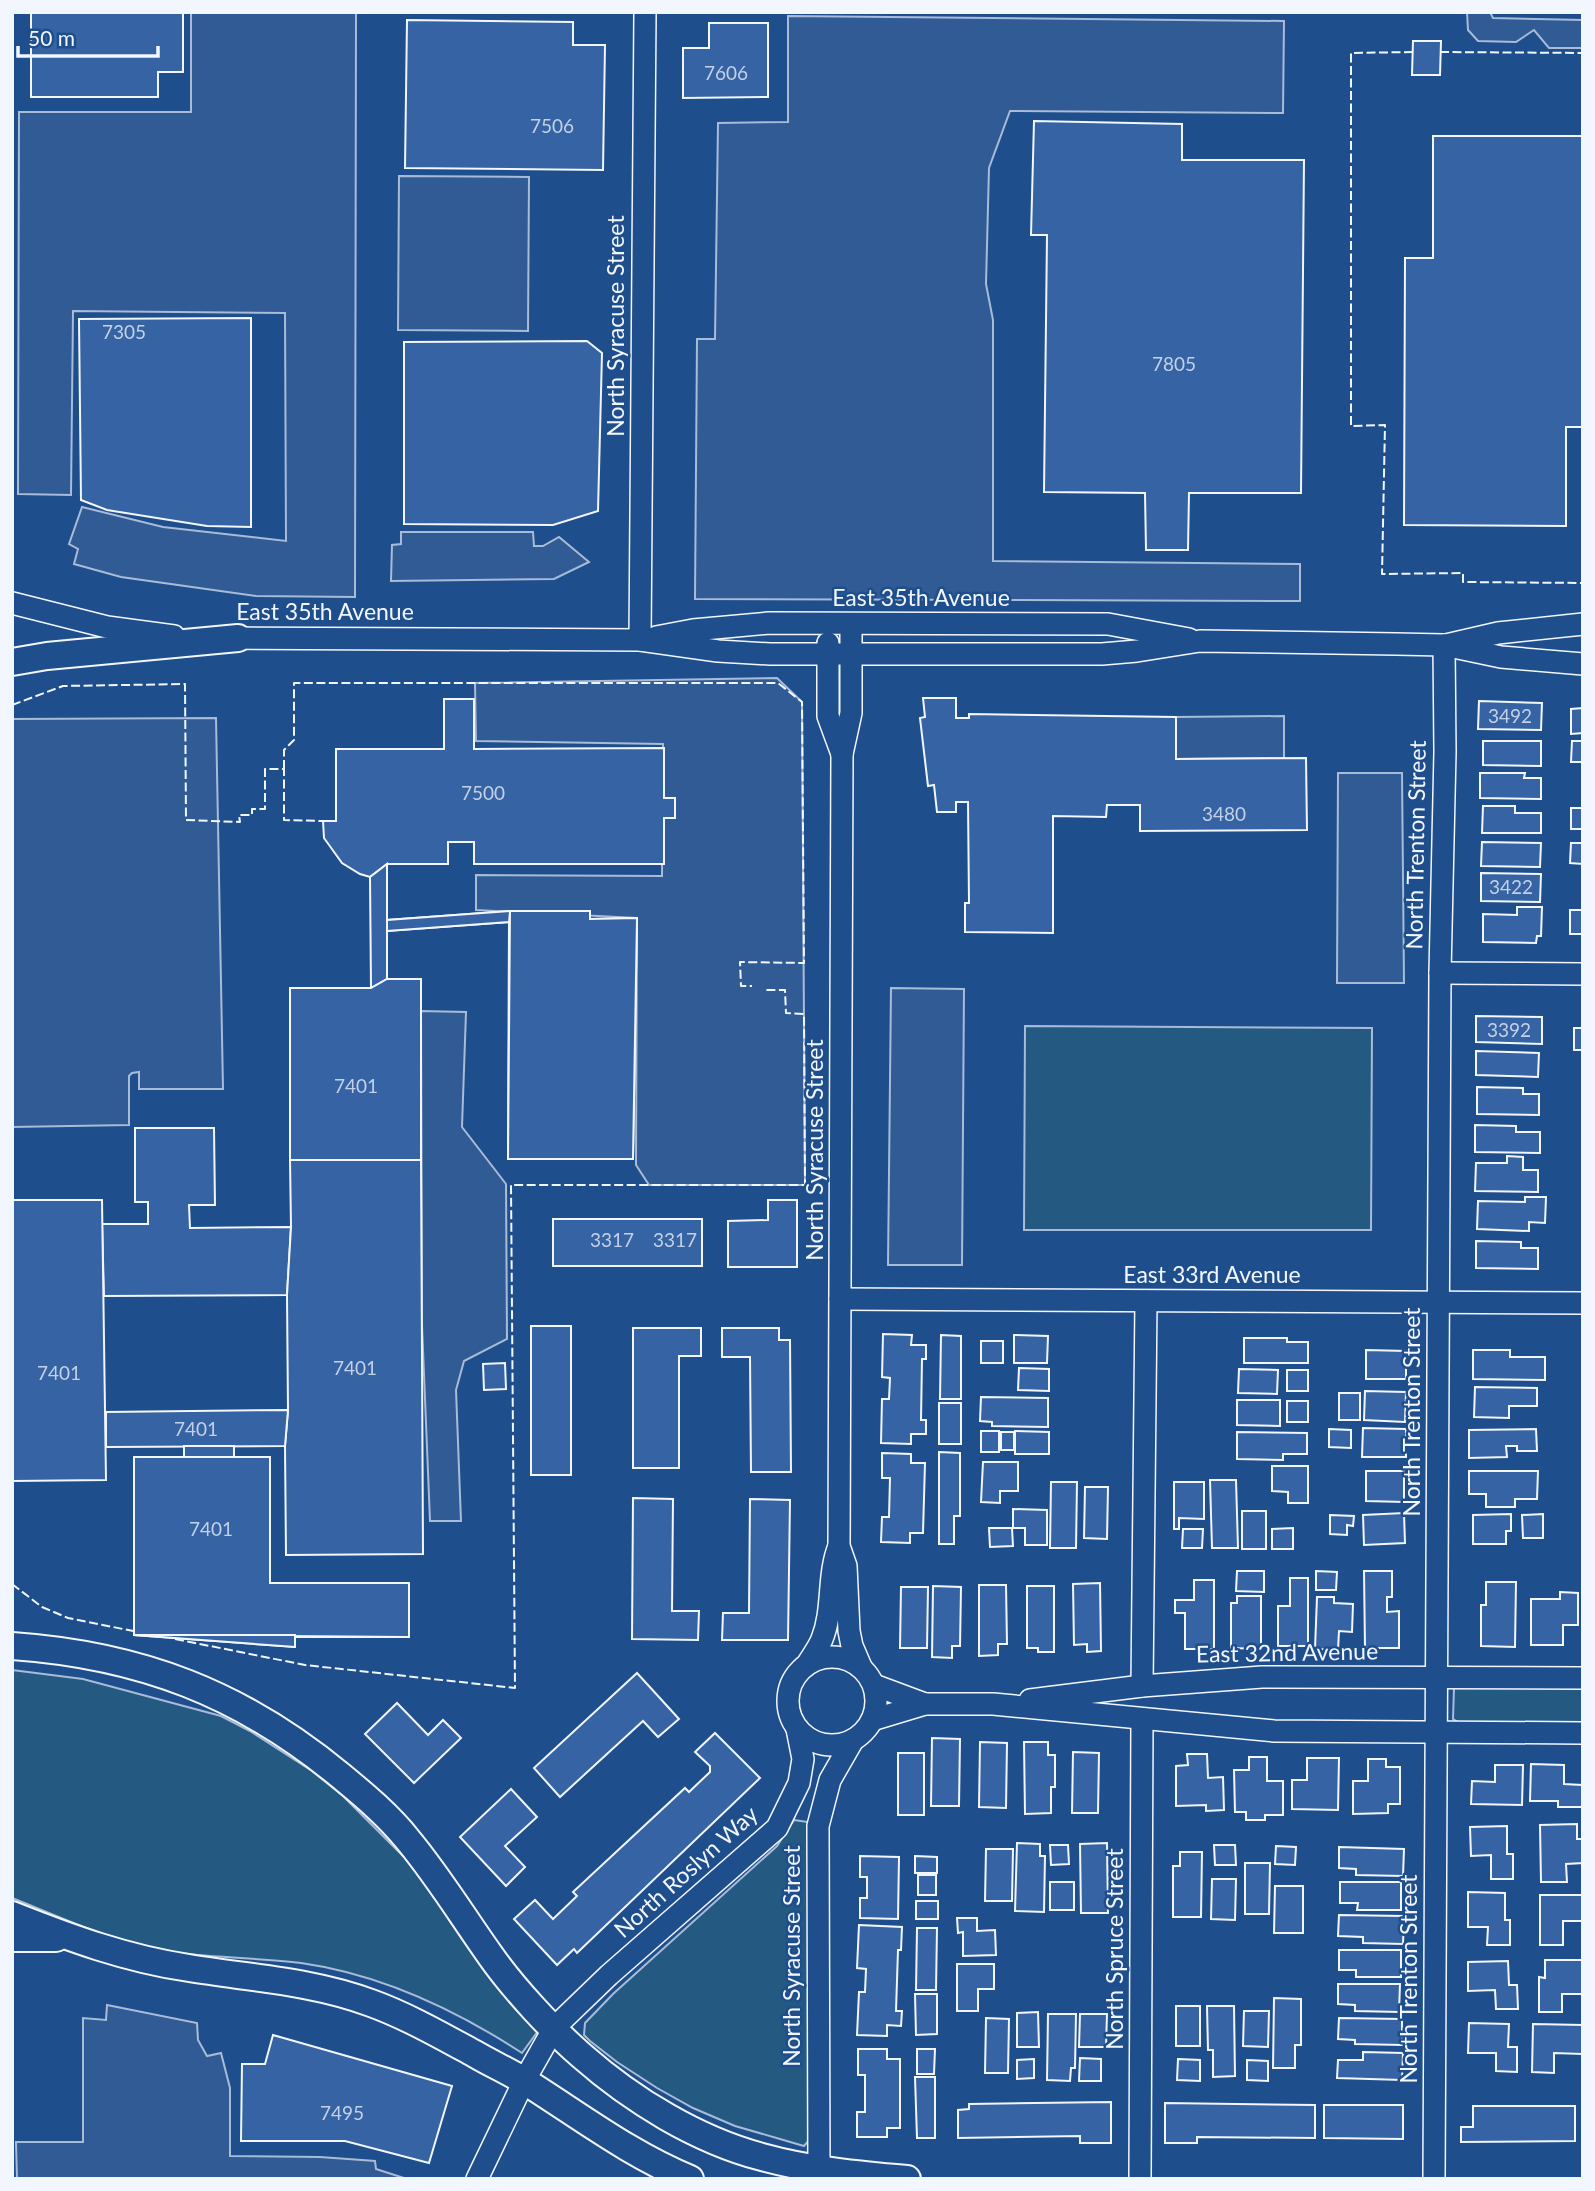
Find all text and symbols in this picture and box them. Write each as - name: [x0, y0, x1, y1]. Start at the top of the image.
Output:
- scale bar: [18, 14, 158, 58]
- text: 50 m: [28, 25, 75, 50]
- house number: 7606: [704, 61, 748, 84]
- house number: 7506: [530, 114, 574, 137]
- street label: North Syracuse Street: [601, 215, 629, 437]
- house number: 7305: [102, 320, 146, 343]
- house number: 7805: [1152, 352, 1196, 375]
- street label: East 35th Avenue: [832, 583, 1010, 611]
- street label: East 35th Avenue: [236, 597, 414, 625]
- house number: 3492: [1488, 704, 1532, 727]
- street label: North Trenton Street: [1399, 739, 1431, 950]
- house number: 7500: [461, 781, 505, 804]
- house number: 3480: [1202, 802, 1246, 825]
- house number: 3422: [1489, 875, 1533, 898]
- house number: 3392: [1487, 1018, 1531, 1041]
- street label: North Syracuse Street: [800, 1039, 828, 1261]
- house number: 7401: [334, 1074, 378, 1097]
- house number: 3317: [590, 1228, 634, 1251]
- house number: 3317: [653, 1228, 697, 1251]
- street label: East 33rd Avenue: [1123, 1260, 1301, 1288]
- street label: North Trenton Street: [1397, 1307, 1425, 1517]
- house number: 7401: [333, 1356, 377, 1379]
- house number: 7401: [37, 1361, 81, 1384]
- house number: 7401: [174, 1417, 218, 1440]
- house number: 7401: [189, 1517, 233, 1540]
- street label: East 32nd Avenue: [1196, 1636, 1378, 1668]
- street label: North Roslyn Way: [608, 1799, 763, 1943]
- street label: North Syracuse Street: [777, 1845, 805, 2067]
- street label: North Spruce Street: [1100, 1848, 1128, 2050]
- street label: North Trenton Street: [1394, 1874, 1422, 2084]
- house number: 7495: [320, 2101, 364, 2124]

